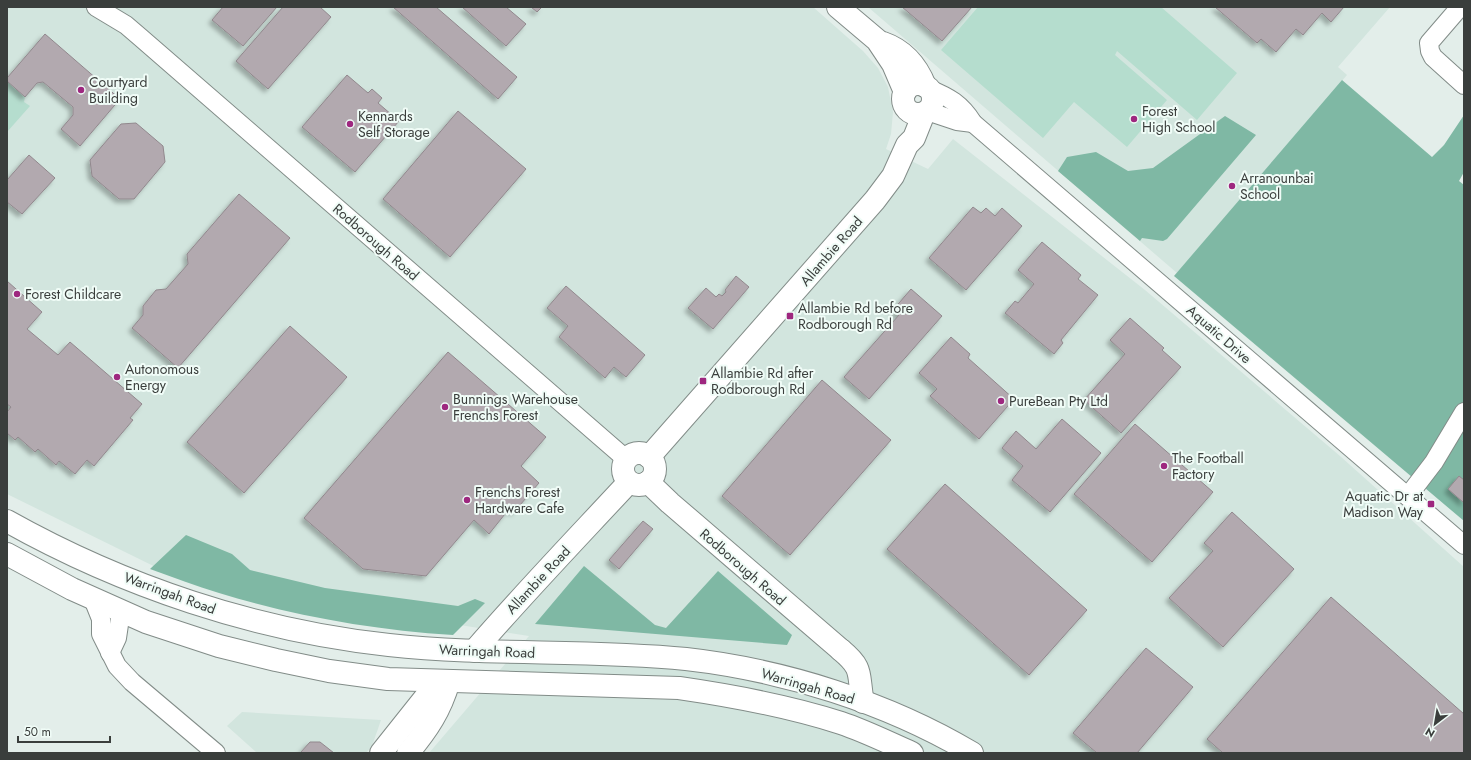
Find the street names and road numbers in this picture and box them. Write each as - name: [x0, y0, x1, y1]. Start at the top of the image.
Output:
- street label: Rodborough Road: [329, 199, 423, 285]
- street label: Allambie Road: [795, 212, 867, 290]
- street label: Aquatic Drive: [1182, 300, 1256, 368]
- street label: Rodborough Road: [696, 524, 790, 610]
- street label: Allambie Road: [501, 542, 575, 618]
- street label: Warringah Road: [121, 567, 219, 619]
- street label: Warringah Road: [439, 639, 535, 663]
- street label: Warringah Road: [759, 663, 857, 709]

